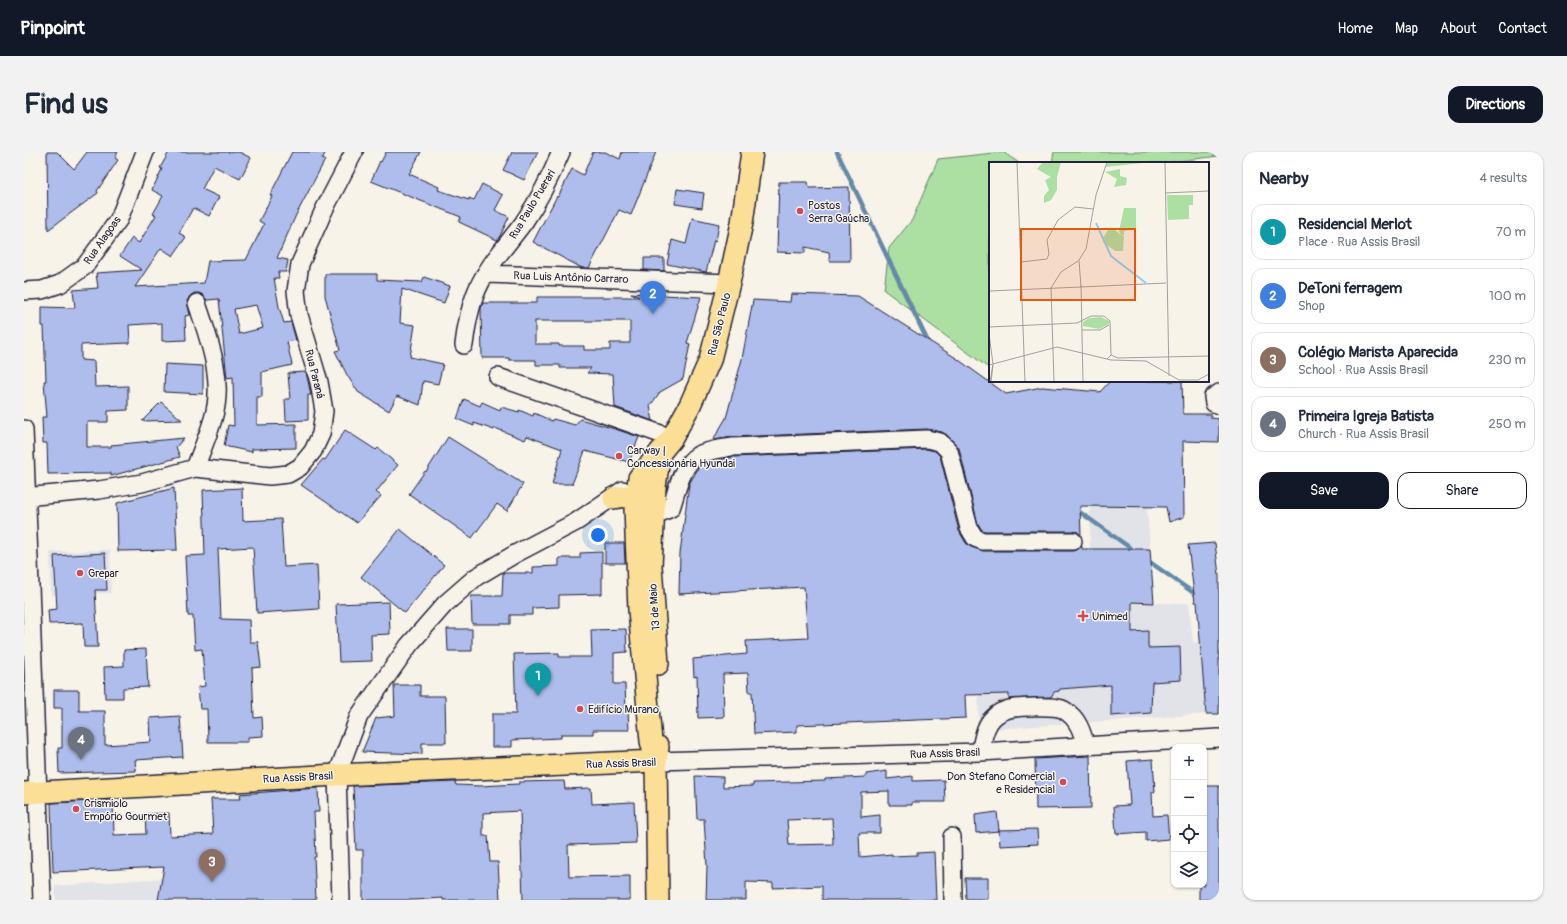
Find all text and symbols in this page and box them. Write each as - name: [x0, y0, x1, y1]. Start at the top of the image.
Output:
- text: Pinpoint: [20, 16, 85, 40]
- text: Home: [1338, 20, 1373, 37]
- text: Map: [1395, 20, 1418, 37]
- text: About: [1440, 20, 1476, 37]
- text: Contact: [1498, 20, 1547, 37]
- button: Directions: [1448, 86, 1543, 123]
- text: Find us: [24, 87, 108, 122]
- inset map: [989, 162, 1209, 382]
- street label: Rua Paulo Puerari: [507, 167, 558, 241]
- text: Nearby: [1259, 168, 1308, 189]
- text: 4 results: [1480, 170, 1527, 186]
- place label: Postos Serra Gaúcha: [808, 199, 869, 225]
- marker: Postos Serra Gaúcha: [795, 206, 805, 216]
- street label: Rua Alagoas: [81, 214, 124, 267]
- text: Residencial Merlot: [1298, 215, 1412, 234]
- text: 1: [1270, 224, 1276, 240]
- text: 70 m: [1496, 224, 1526, 240]
- text: Place · Rua Assis Brasil: [1298, 234, 1420, 250]
- street label: Rua Luis Antônio Carraro: [513, 269, 629, 286]
- text: DeToni ferragem: [1298, 279, 1402, 298]
- pin: 2: [640, 281, 666, 314]
- text: 2: [1269, 288, 1277, 304]
- text: 100 m: [1489, 288, 1526, 304]
- street label: Rua São Paulo: [705, 291, 734, 357]
- text: Shop: [1298, 298, 1325, 314]
- text: Colégio Marista Aparecida: [1298, 343, 1458, 362]
- street label: Rua Paraná: [302, 348, 327, 400]
- text: 3: [1269, 352, 1277, 368]
- text: 230 m: [1489, 352, 1526, 368]
- text: School · Rua Assis Brasil: [1298, 362, 1428, 378]
- text: Primeira Igreja Batista: [1298, 407, 1434, 426]
- text: 4: [1269, 416, 1277, 432]
- text: 250 m: [1488, 416, 1526, 432]
- text: Church · Rua Assis Brasil: [1298, 426, 1429, 442]
- place label: Carway | Concessionária Hyundai: [627, 444, 735, 470]
- marker: Carway | Concessionária Hyundai: [614, 451, 624, 461]
- button: Save: [1259, 472, 1389, 509]
- button: Share: [1397, 472, 1527, 509]
- your location: [588, 525, 608, 545]
- place label: Grepar: [88, 567, 119, 580]
- marker: Grepar: [75, 568, 85, 578]
- street label: 13 de Maio: [646, 583, 663, 631]
- marker: Unimed: [1077, 610, 1089, 622]
- place label: Unimed: [1092, 610, 1128, 623]
- pin: 1: [525, 663, 551, 696]
- place label: Edifício Murano: [588, 703, 659, 716]
- marker: Edifício Murano: [575, 704, 585, 714]
- pin: 4: [68, 727, 94, 760]
- map controls: [1171, 744, 1207, 888]
- button: +: [1171, 744, 1207, 780]
- street label: Rua Assis Brasil: [910, 746, 980, 761]
- street label: Rua Assis Brasil: [586, 756, 656, 771]
- street label: Rua Assis Brasil: [263, 769, 334, 786]
- place label: Don Stefano Comercial e Residencial: [947, 770, 1055, 796]
- marker: Don Stefano Comercial e Residencial: [1058, 777, 1068, 787]
- button: −: [1171, 780, 1207, 816]
- place label: Crismiolo Empório Gourmet: [84, 797, 168, 823]
- marker: Crismiolo Empório Gourmet: [71, 804, 81, 814]
- button: locate: [1171, 816, 1207, 852]
- pin: 3: [199, 849, 225, 882]
- button: layers: [1171, 852, 1207, 888]

